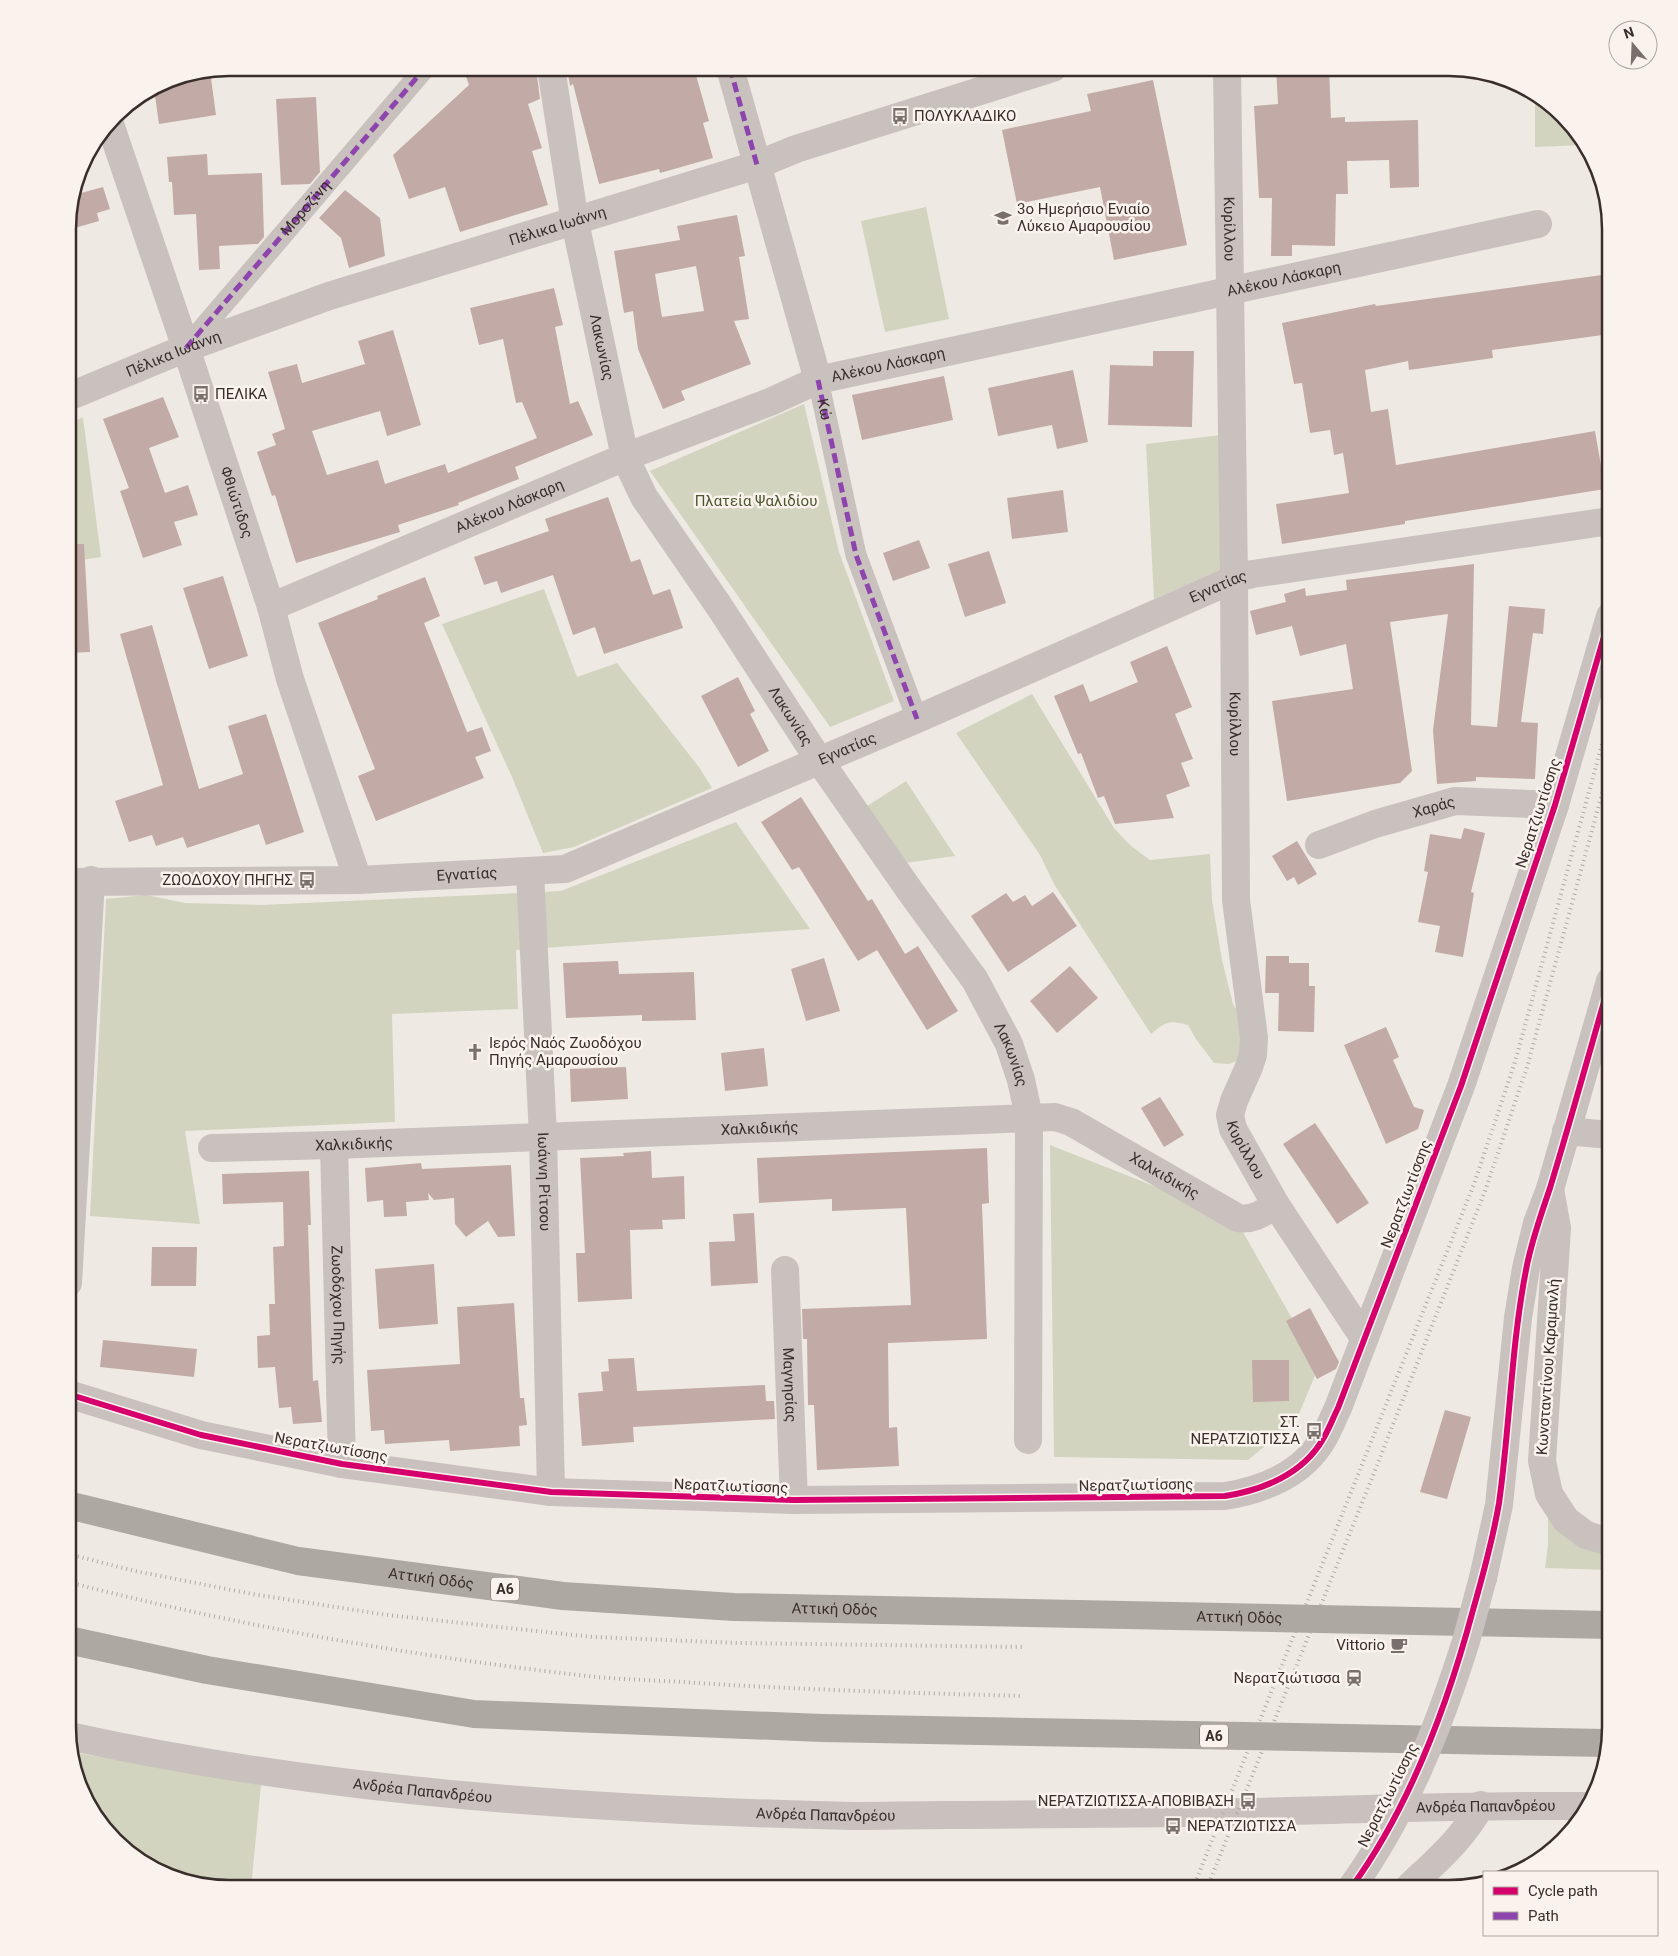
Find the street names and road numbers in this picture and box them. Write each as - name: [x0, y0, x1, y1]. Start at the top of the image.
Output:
- street label: Μοροζίνη: [277, 177, 334, 239]
- street label: Κυρίλλου: [1220, 197, 1239, 261]
- street label: Πέλικα Ιωάννη: [507, 203, 608, 249]
- street label: Αλέκου Λάσκαρη: [1225, 258, 1342, 300]
- street label: Λακωνίας: [586, 312, 618, 382]
- street label: Πέλικα Ιωάννη: [123, 327, 223, 381]
- street label: Αλέκου Λάσκαρη: [829, 344, 947, 386]
- street label: Κώ: [813, 397, 835, 422]
- street label: Φθιώτιδος: [217, 464, 257, 541]
- street label: Αλέκου Λάσκαρη: [453, 475, 566, 537]
- street label: Εγνατίας: [1187, 567, 1248, 607]
- street label: Λακωνίας: [765, 683, 816, 749]
- street label: Κυρίλλου: [1226, 692, 1244, 756]
- street label: Εγνατίας: [816, 729, 879, 769]
- street label: Νερατζιωτίσσης: [1512, 756, 1564, 870]
- street label: Χαράς: [1411, 793, 1457, 822]
- street label: Εγνατίας: [436, 864, 498, 885]
- street label: Λακωνίας: [990, 1019, 1031, 1088]
- street label: Χαλκιδικής: [720, 1118, 799, 1139]
- street label: Κυρίλλου: [1222, 1119, 1269, 1182]
- street label: Ιωάννη Ρίτσου: [534, 1132, 554, 1231]
- street label: Χαλκιδικής: [315, 1134, 393, 1154]
- street label: Νερατζιωτίσσης: [1377, 1137, 1435, 1251]
- street label: Χαλκιδικής: [1126, 1148, 1203, 1203]
- street label: Ζωοδόχου Πηγής: [328, 1245, 349, 1365]
- street label: Κωνσταντίνου Καραμανλή: [1533, 1278, 1563, 1456]
- street label: Μαγνησίας: [779, 1347, 800, 1423]
- street label: Νερατζιωτίσσης: [273, 1428, 389, 1466]
- street label: Νερατζιωτίσσης: [673, 1475, 789, 1497]
- street label: Νερατζιωτίσσης: [1079, 1475, 1193, 1495]
- street label: Αττική Οδός: [387, 1564, 475, 1593]
- road number: Α6: [491, 1578, 519, 1600]
- street label: Αττική Οδός: [791, 1599, 878, 1619]
- street label: Αττική Οδός: [1196, 1608, 1283, 1627]
- road number: Α6: [1200, 1724, 1228, 1748]
- street label: Νερατζιωτίσσης: [1354, 1740, 1422, 1850]
- street label: Ανδρέα Παπανδρέου: [352, 1775, 493, 1807]
- street label: Ανδρέα Παπανδρέου: [1416, 1797, 1555, 1817]
- street label: Ανδρέα Παπανδρέου: [756, 1804, 896, 1825]

